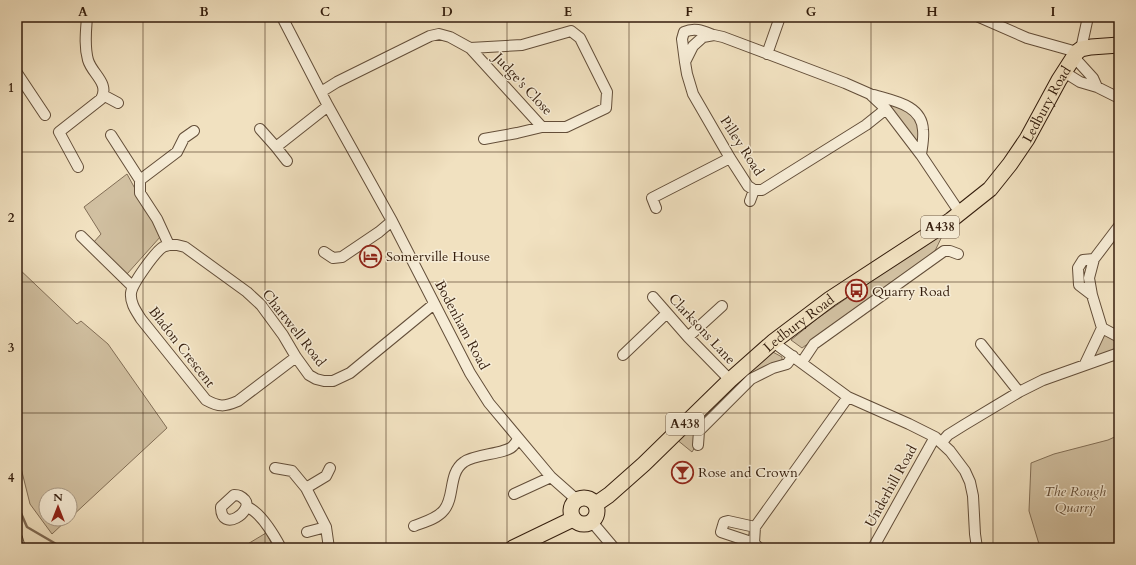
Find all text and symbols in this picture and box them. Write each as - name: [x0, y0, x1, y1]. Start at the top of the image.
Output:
- text: A: [78, 3, 88, 21]
- text: B: [199, 3, 209, 21]
- text: C: [320, 3, 330, 21]
- text: D: [441, 3, 453, 21]
- text: E: [564, 3, 572, 21]
- text: F: [685, 3, 693, 21]
- text: G: [806, 3, 817, 21]
- text: H: [926, 3, 938, 21]
- text: I: [1050, 3, 1056, 21]
- street label: Judge's Close: [488, 47, 557, 119]
- street label: Ledbury Road: [1017, 62, 1075, 146]
- text: 1: [8, 79, 14, 97]
- street label: Pilley Road: [716, 112, 769, 180]
- text: 2: [8, 209, 15, 227]
- road number: A438: [921, 216, 959, 238]
- hotel icon: Somerville House: [358, 243, 384, 269]
- place label: Somerville House: [386, 247, 490, 266]
- street label: Bodenham Road: [430, 277, 494, 374]
- bus stop icon: Quarry Road: [844, 278, 870, 304]
- place label: Quarry Road: [872, 282, 950, 301]
- street label: Chartwell Road: [258, 285, 331, 371]
- street label: Clarksons Lane: [664, 289, 740, 369]
- street label: Ledbury Road: [759, 289, 838, 356]
- street label: Bladon Crescent: [144, 303, 220, 392]
- text: 3: [8, 339, 15, 357]
- road number: A438: [666, 413, 704, 435]
- street label: Underhill Road: [860, 441, 922, 531]
- bar icon: Rose and Crown: [670, 459, 696, 485]
- place label: Rose and Crown: [698, 463, 798, 482]
- text: 4: [8, 469, 15, 487]
- park label: The Rough Quarry: [1044, 482, 1106, 517]
- north arrow: [38, 487, 78, 527]
- text: N: [53, 490, 63, 505]

